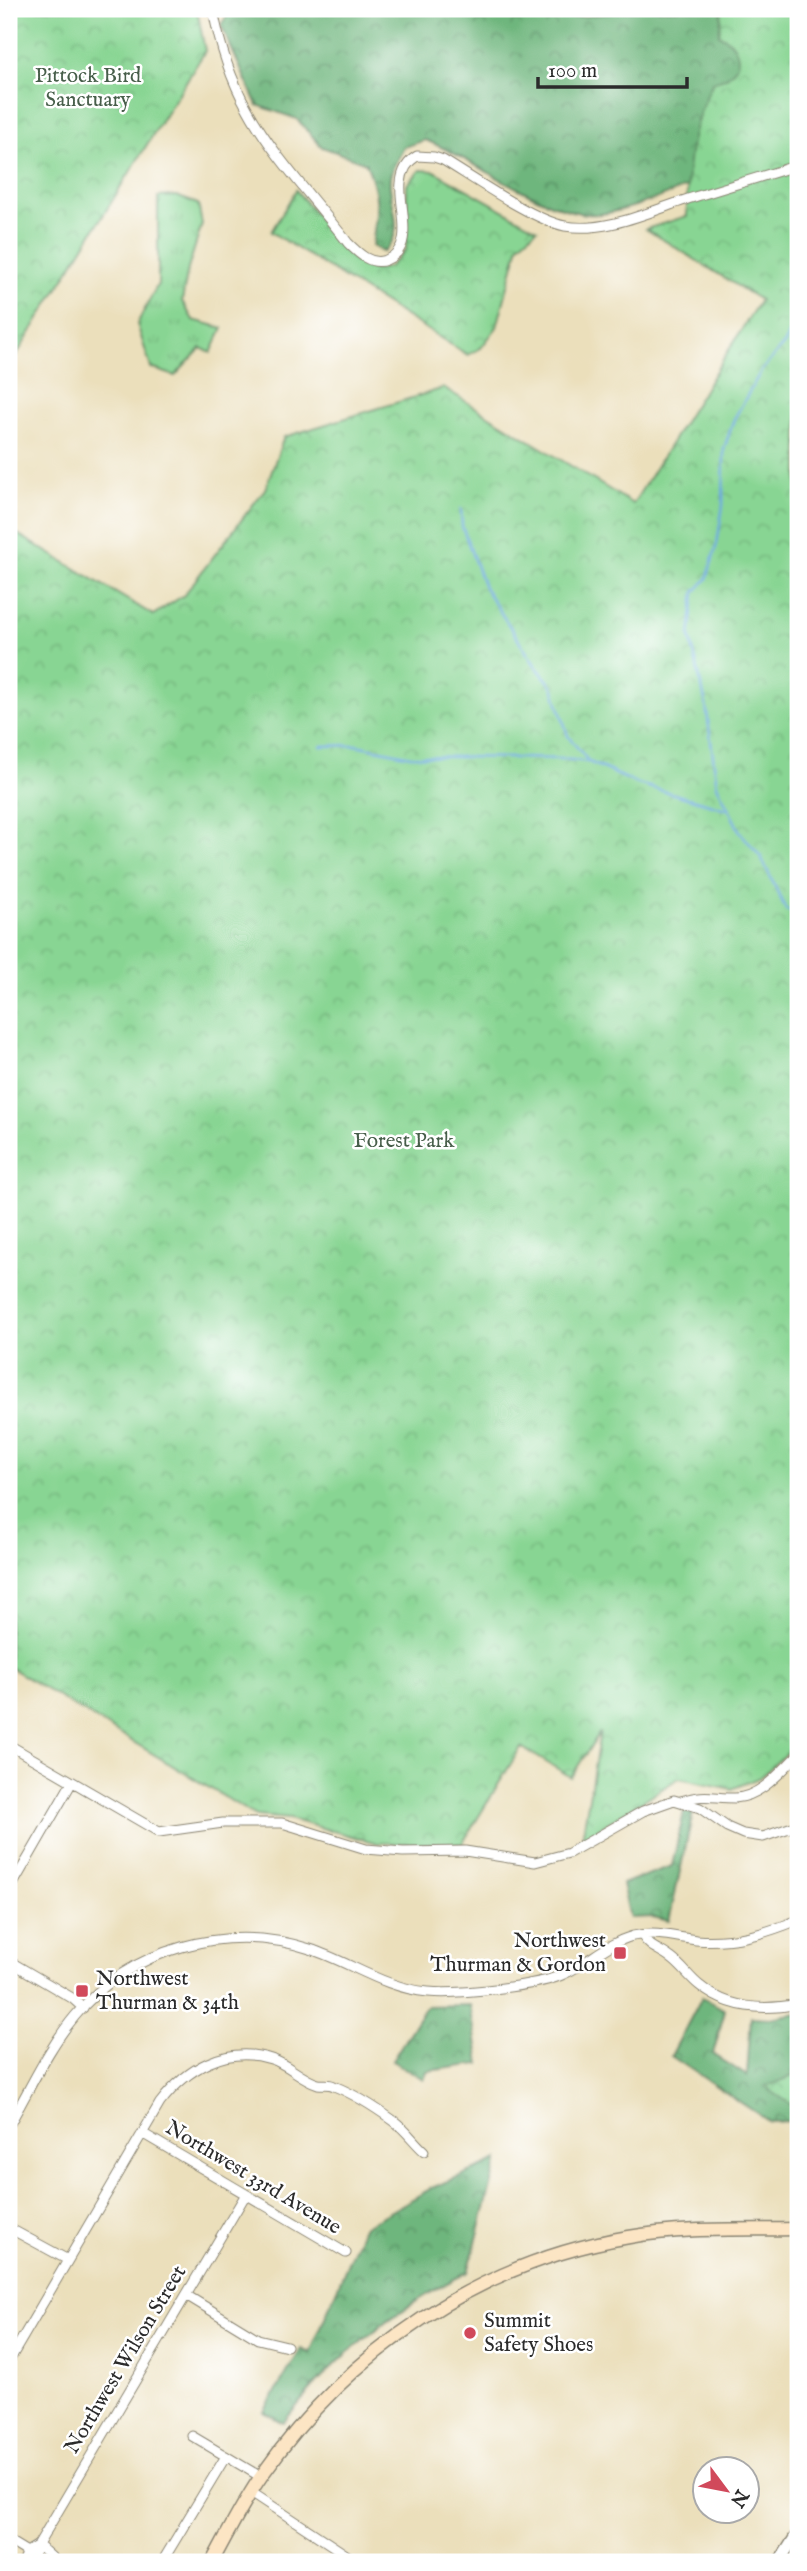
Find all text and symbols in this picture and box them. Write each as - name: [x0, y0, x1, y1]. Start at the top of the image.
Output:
- scale bar: [538, 46, 686, 90]
- text: 100 m: [548, 58, 597, 85]
- park label: Pittock Bird Sanctuary: [35, 63, 142, 114]
- park label: Forest Park: [354, 1128, 455, 1155]
- place label: Northwest Thurman & Gordon: [430, 1928, 606, 1979]
- marker: Northwest Thurman & Gordon: [612, 1945, 628, 1961]
- place label: Northwest Thurman & 34th: [96, 1966, 239, 2017]
- marker: Northwest Thurman & 34th: [74, 1983, 90, 1999]
- street label: Northwest 33rd Avenue: [160, 2115, 346, 2241]
- street label: Northwest Wilson Street: [59, 2261, 193, 2459]
- place label: Summit Safety Shoes: [484, 2308, 593, 2359]
- marker: Summit Safety Shoes: [462, 2325, 478, 2341]
- north arrow: [692, 2456, 762, 2526]
- text: N: [724, 2484, 754, 2512]

